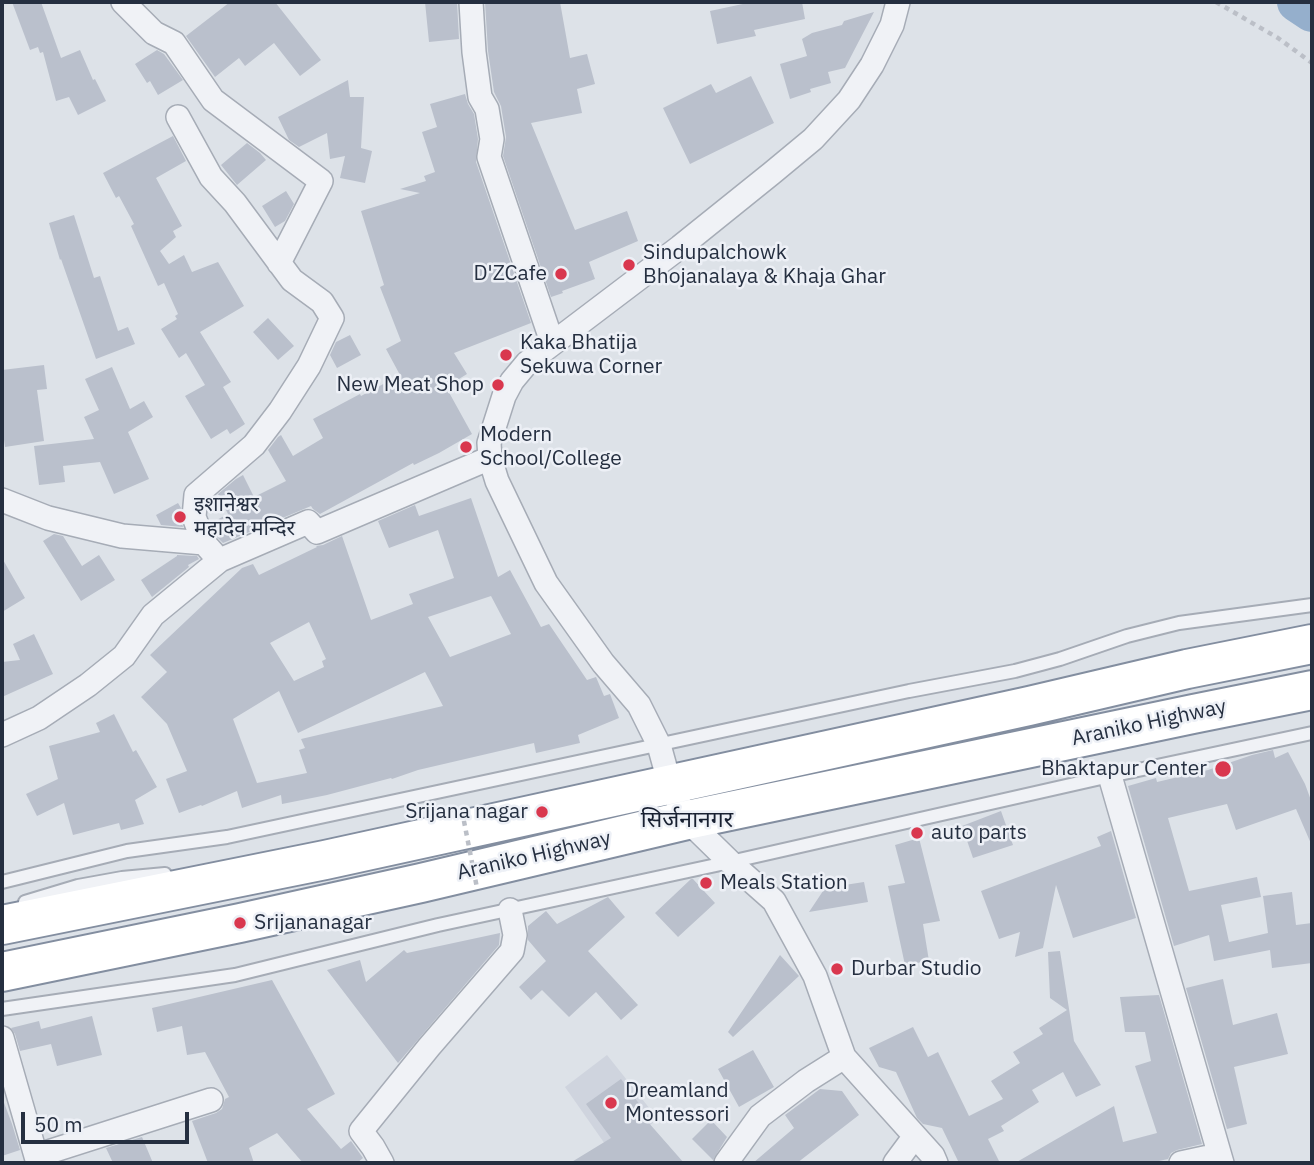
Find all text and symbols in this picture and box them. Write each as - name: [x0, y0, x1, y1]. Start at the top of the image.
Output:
- place label: Sindupalchowk Bhojanalaya & Khaja Ghar: [643, 240, 886, 290]
- marker: Sindupalchowk Bhojanalaya & Khaja Ghar: [621, 257, 637, 273]
- place label: D'ZCafe: [474, 261, 547, 287]
- marker: D'ZCafe: [553, 266, 569, 282]
- place label: Kaka Bhatija Sekuwa Corner: [520, 330, 662, 380]
- marker: Kaka Bhatija Sekuwa Corner: [498, 347, 514, 363]
- place label: New Meat Shop: [336, 372, 484, 398]
- marker: New Meat Shop: [490, 377, 506, 393]
- place label: Modern School/College: [480, 422, 622, 472]
- marker: Modern School/College: [458, 439, 474, 455]
- place label: इशानेश्वर महादेव मन्दिर: [194, 492, 295, 542]
- marker: इशानेश्वर महादेव मन्दिर: [172, 509, 188, 525]
- street label: Araniko Highway: [1069, 694, 1229, 752]
- place label: Bhaktapur Center: [1041, 756, 1207, 782]
- marker: Bhaktapur Center: [1213, 759, 1233, 779]
- place label: Srijana nagar: [405, 799, 528, 825]
- marker: Srijana nagar: [534, 804, 550, 820]
- district label: सिर्जनानगर: [641, 806, 733, 834]
- place label: auto parts: [931, 820, 1027, 846]
- marker: auto parts: [909, 825, 925, 841]
- street label: Araniko Highway: [454, 826, 614, 886]
- place label: Meals Station: [720, 870, 848, 896]
- marker: Meals Station: [698, 875, 714, 891]
- place label: Srijananagar: [254, 910, 372, 936]
- marker: Srijananagar: [232, 915, 248, 931]
- place label: Durbar Studio: [851, 956, 981, 982]
- marker: Durbar Studio: [829, 961, 845, 977]
- place label: Dreamland Montessori: [625, 1078, 730, 1128]
- marker: Dreamland Montessori: [603, 1095, 619, 1111]
- scale bar: [24, 1098, 192, 1142]
- text: 50 m: [34, 1110, 83, 1138]

